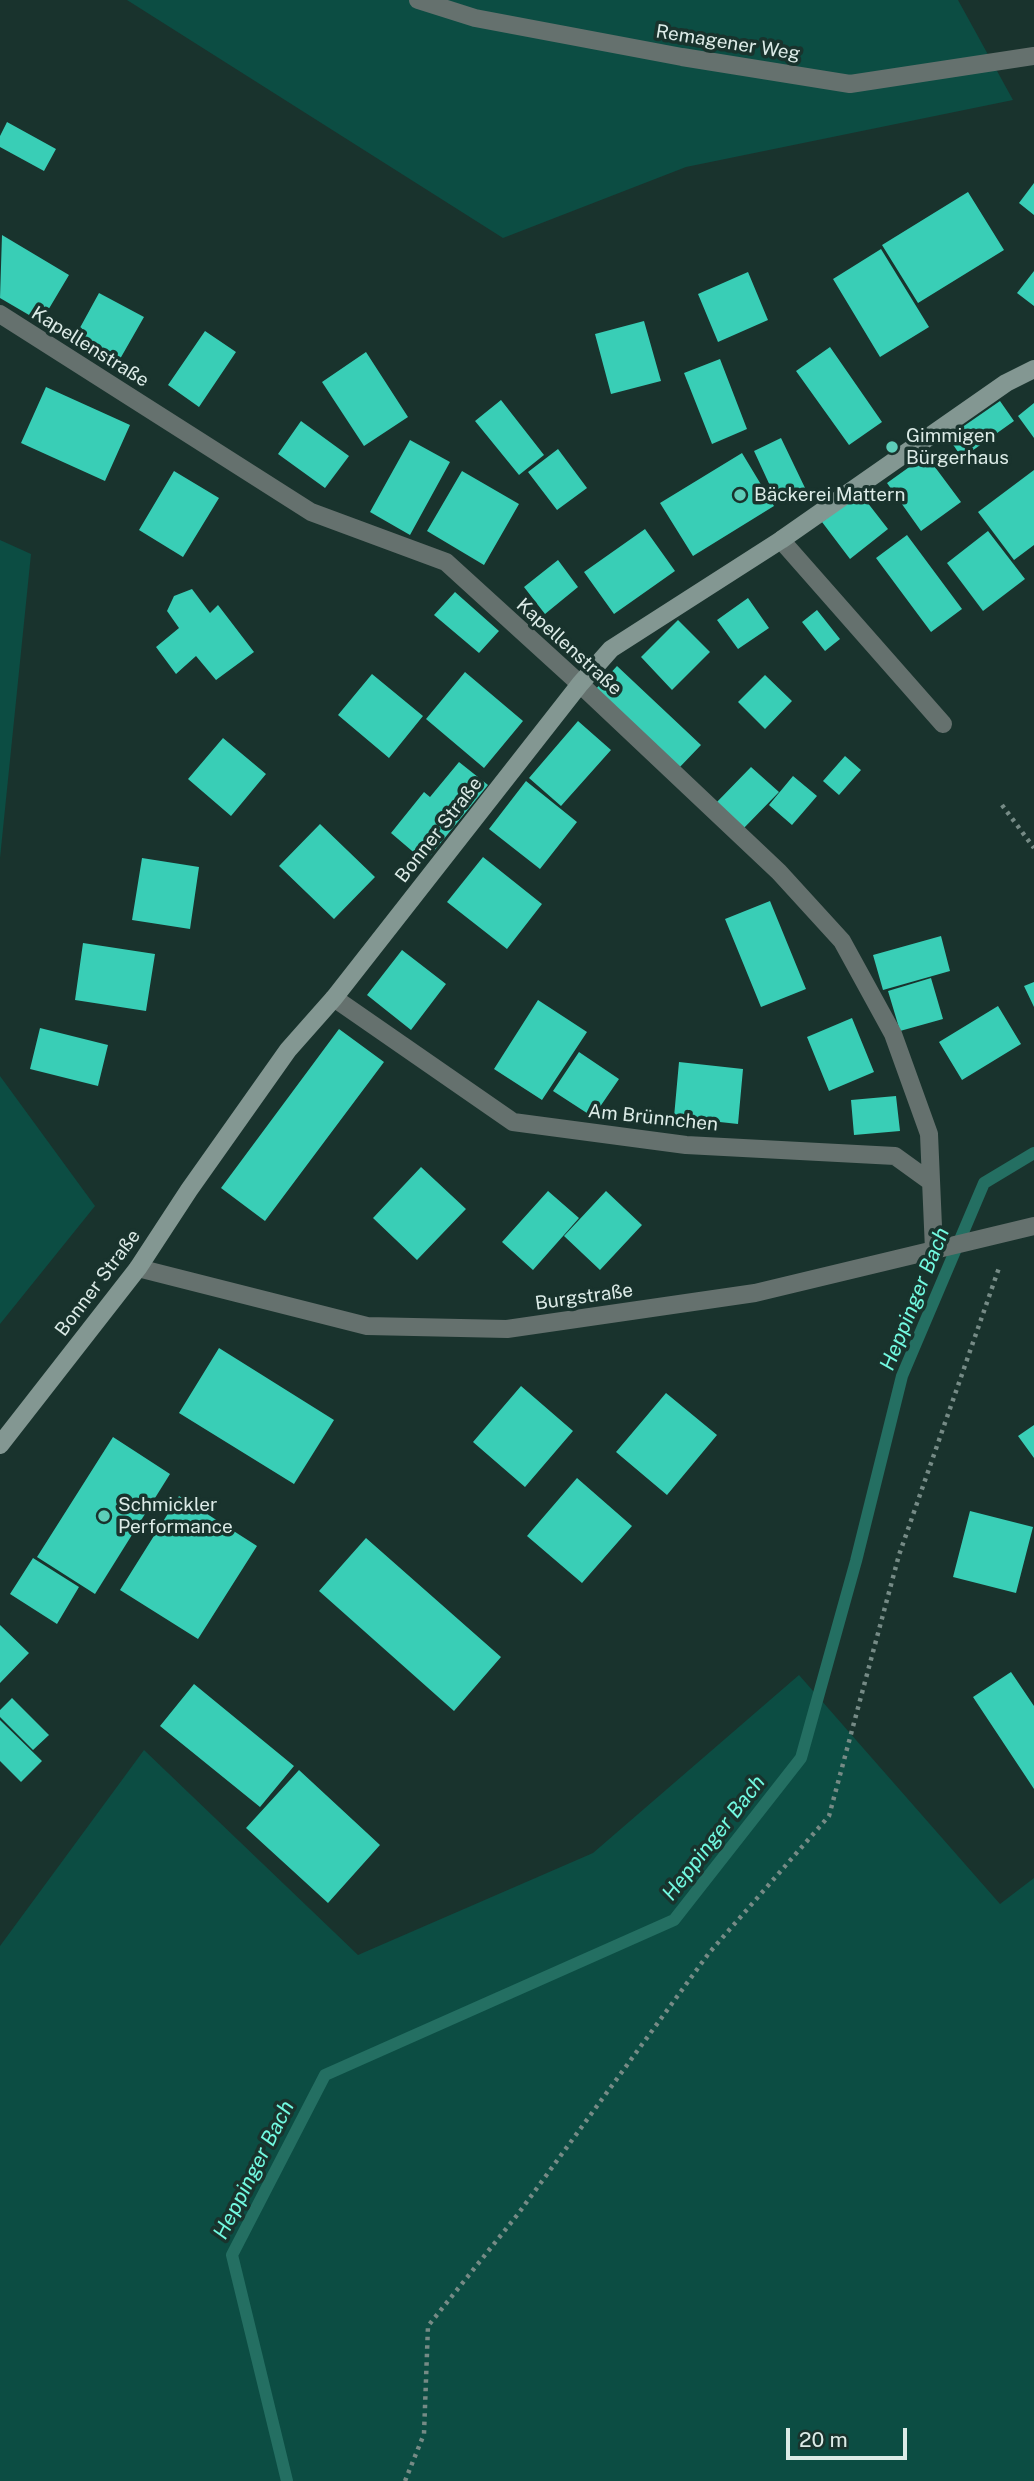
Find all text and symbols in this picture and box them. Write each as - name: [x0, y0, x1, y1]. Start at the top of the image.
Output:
- street label: Remagener Weg: [654, 20, 802, 66]
- street label: Kapellenstraße: [27, 302, 153, 392]
- place label: Gimmigen Bürgerhaus: [906, 425, 1009, 469]
- marker: Gimmigen Bürgerhaus: [884, 439, 900, 455]
- place label: Bäckerei Mattern: [754, 484, 905, 506]
- marker: Bäckerei Mattern: [732, 487, 748, 503]
- street label: Kapellenstraße: [512, 594, 626, 700]
- street label: Bonner Straße: [391, 773, 487, 887]
- street label: Am Brünnchen: [587, 1100, 719, 1136]
- water label: Heppinger Bach: [875, 1224, 955, 1374]
- street label: Bonner Straße: [51, 1225, 145, 1341]
- street label: Burgstraße: [533, 1279, 635, 1315]
- place label: Schmickler Performance: [118, 1494, 233, 1538]
- marker: Schmickler Performance: [96, 1508, 112, 1524]
- water label: Heppinger Bach: [657, 1770, 771, 1906]
- water label: Heppinger Bach: [208, 2097, 300, 2243]
- scale bar: [789, 2414, 910, 2458]
- text: 20 m: [799, 2427, 848, 2452]

